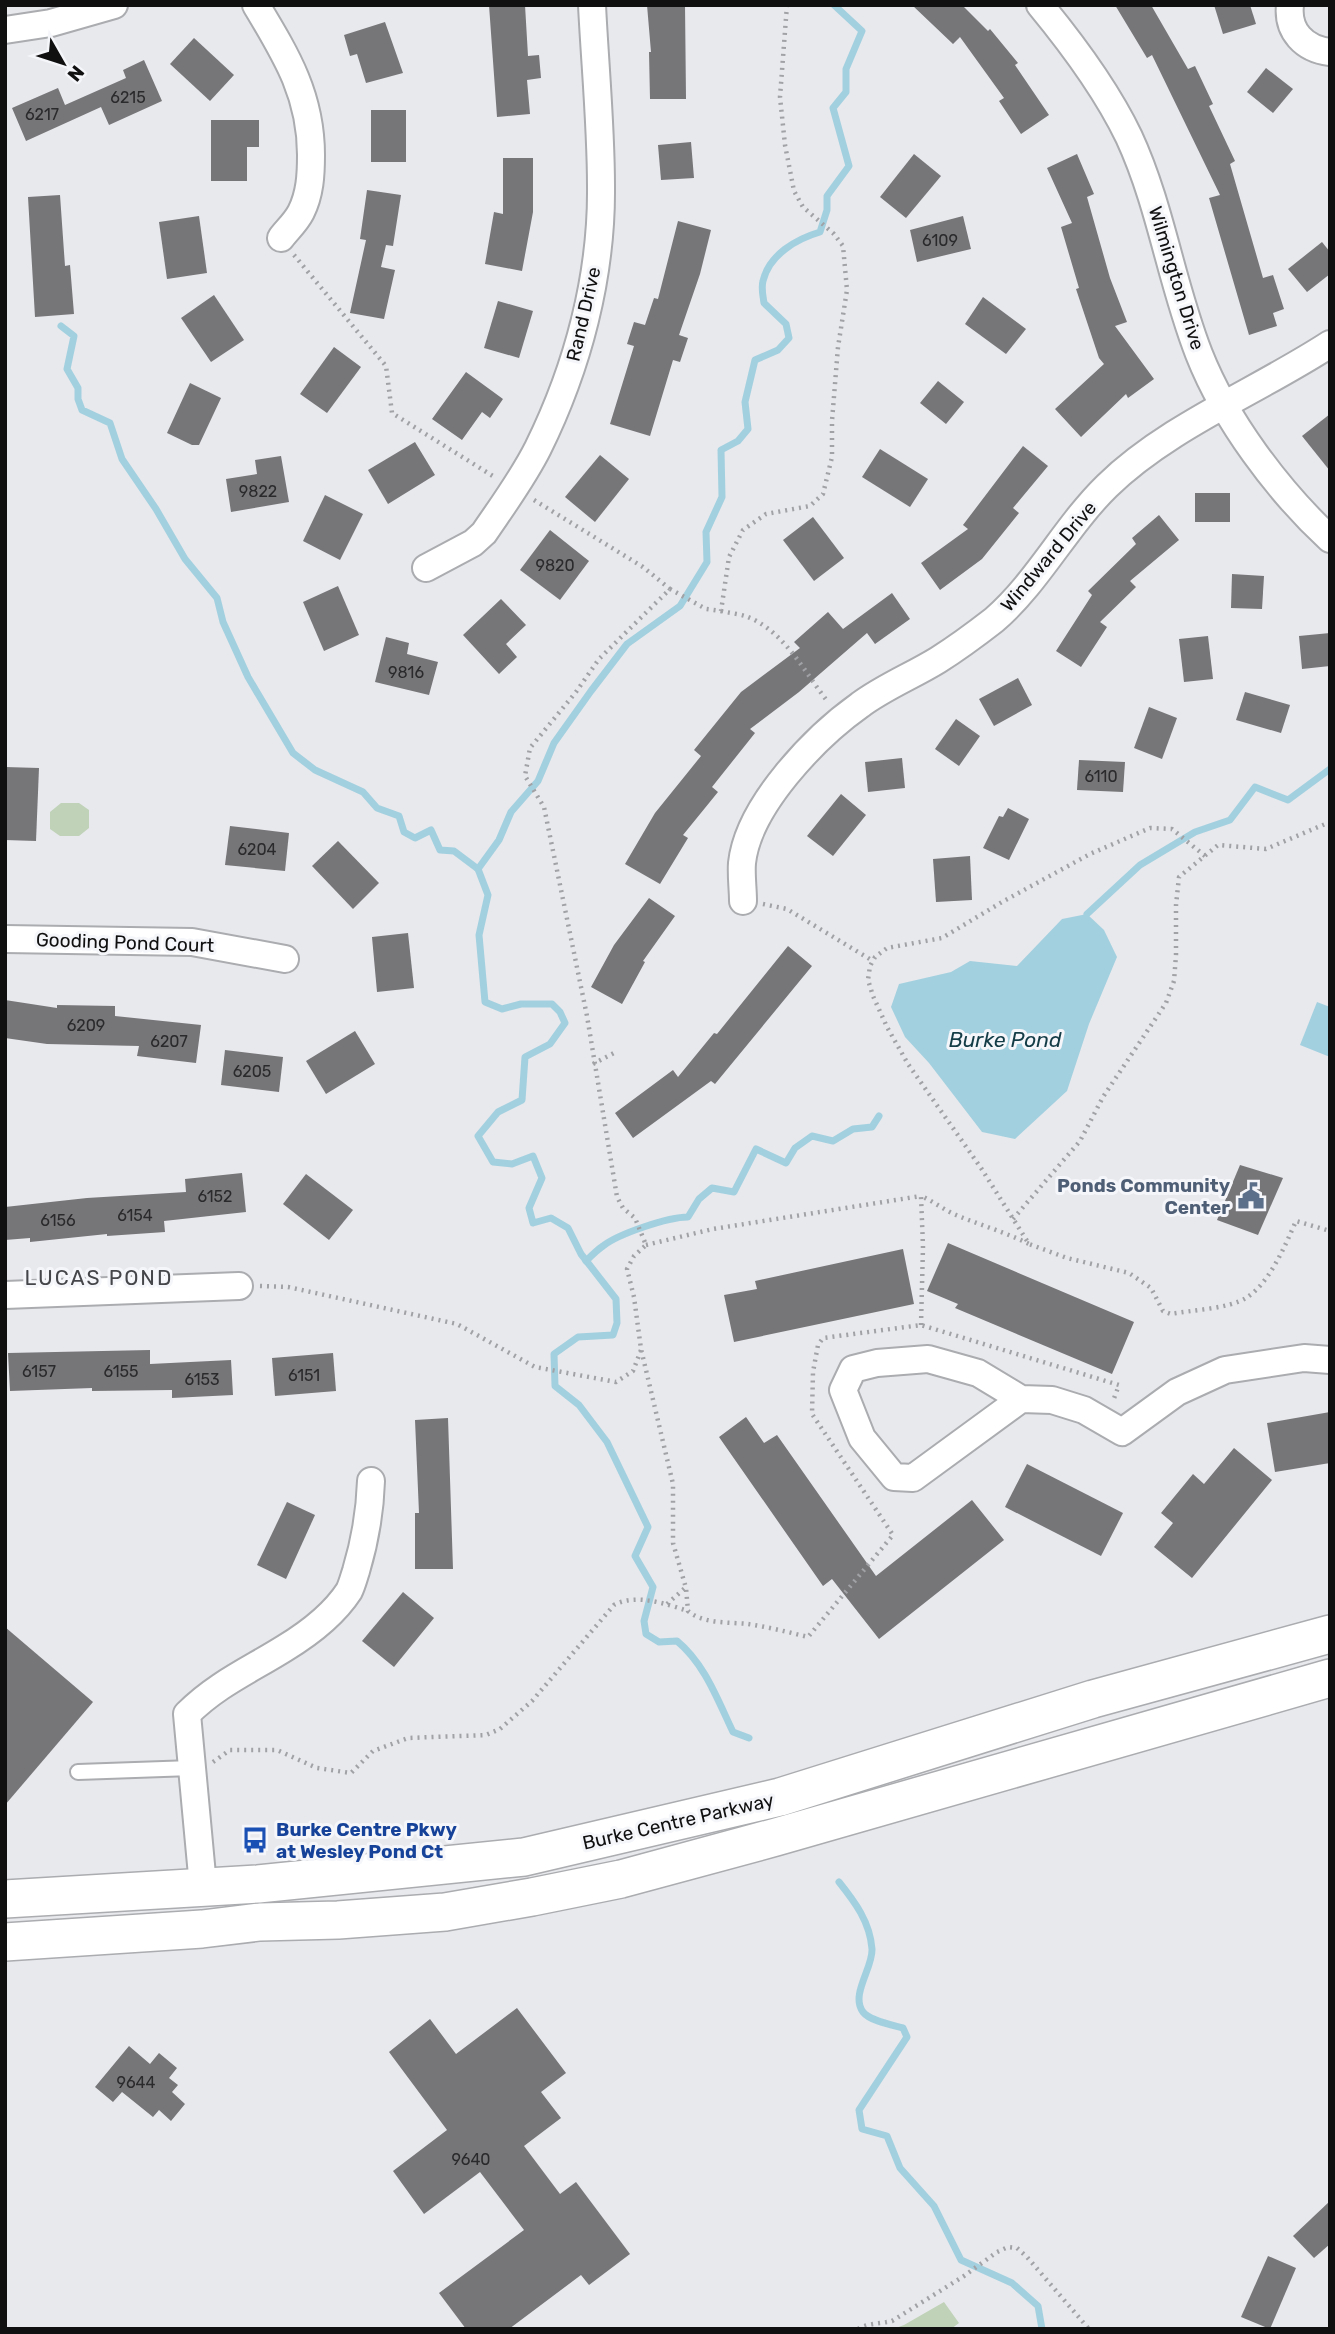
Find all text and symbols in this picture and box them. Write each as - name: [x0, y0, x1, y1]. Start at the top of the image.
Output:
- north arrow: [28, 28, 98, 98]
- text: N: [63, 61, 89, 86]
- house number: 6215: [110, 88, 146, 107]
- house number: 6217: [25, 105, 59, 124]
- street label: Wilmington Drive: [1144, 204, 1209, 353]
- house number: 6109: [922, 231, 958, 250]
- street label: Rand Drive: [561, 265, 606, 364]
- house number: 9822: [239, 482, 277, 501]
- street label: Windward Drive: [996, 497, 1101, 616]
- house number: 9820: [535, 556, 575, 575]
- house number: 9816: [388, 663, 424, 682]
- house number: 6110: [1084, 767, 1118, 786]
- house number: 6204: [237, 840, 277, 859]
- street label: Gooding Pond Court: [36, 928, 215, 957]
- house number: 6209: [67, 1016, 105, 1035]
- water label: Burke Pond: [949, 1027, 1062, 1052]
- house number: 6207: [150, 1032, 188, 1051]
- house number: 6205: [233, 1062, 271, 1081]
- place label: Ponds Community Center: [1057, 1174, 1231, 1219]
- public building icon: Ponds Community Center: [1236, 1181, 1266, 1211]
- house number: 6152: [197, 1187, 233, 1206]
- house number: 6154: [117, 1206, 153, 1225]
- house number: 6156: [40, 1211, 76, 1230]
- district label: LUCAS POND: [25, 1265, 173, 1290]
- house number: 6157: [22, 1362, 56, 1381]
- house number: 6155: [103, 1362, 139, 1381]
- house number: 6151: [288, 1366, 320, 1385]
- house number: 6153: [184, 1370, 220, 1389]
- street label: Burke Centre Parkway: [580, 1788, 776, 1855]
- place label: Burke Centre Pkwy at Wesley Pond Ct: [276, 1818, 458, 1863]
- bus stop icon: Burke Centre Pkwy at Wesley Pond Ct: [240, 1825, 270, 1855]
- house number: 9644: [117, 2073, 155, 2092]
- house number: 9640: [451, 2150, 491, 2169]

